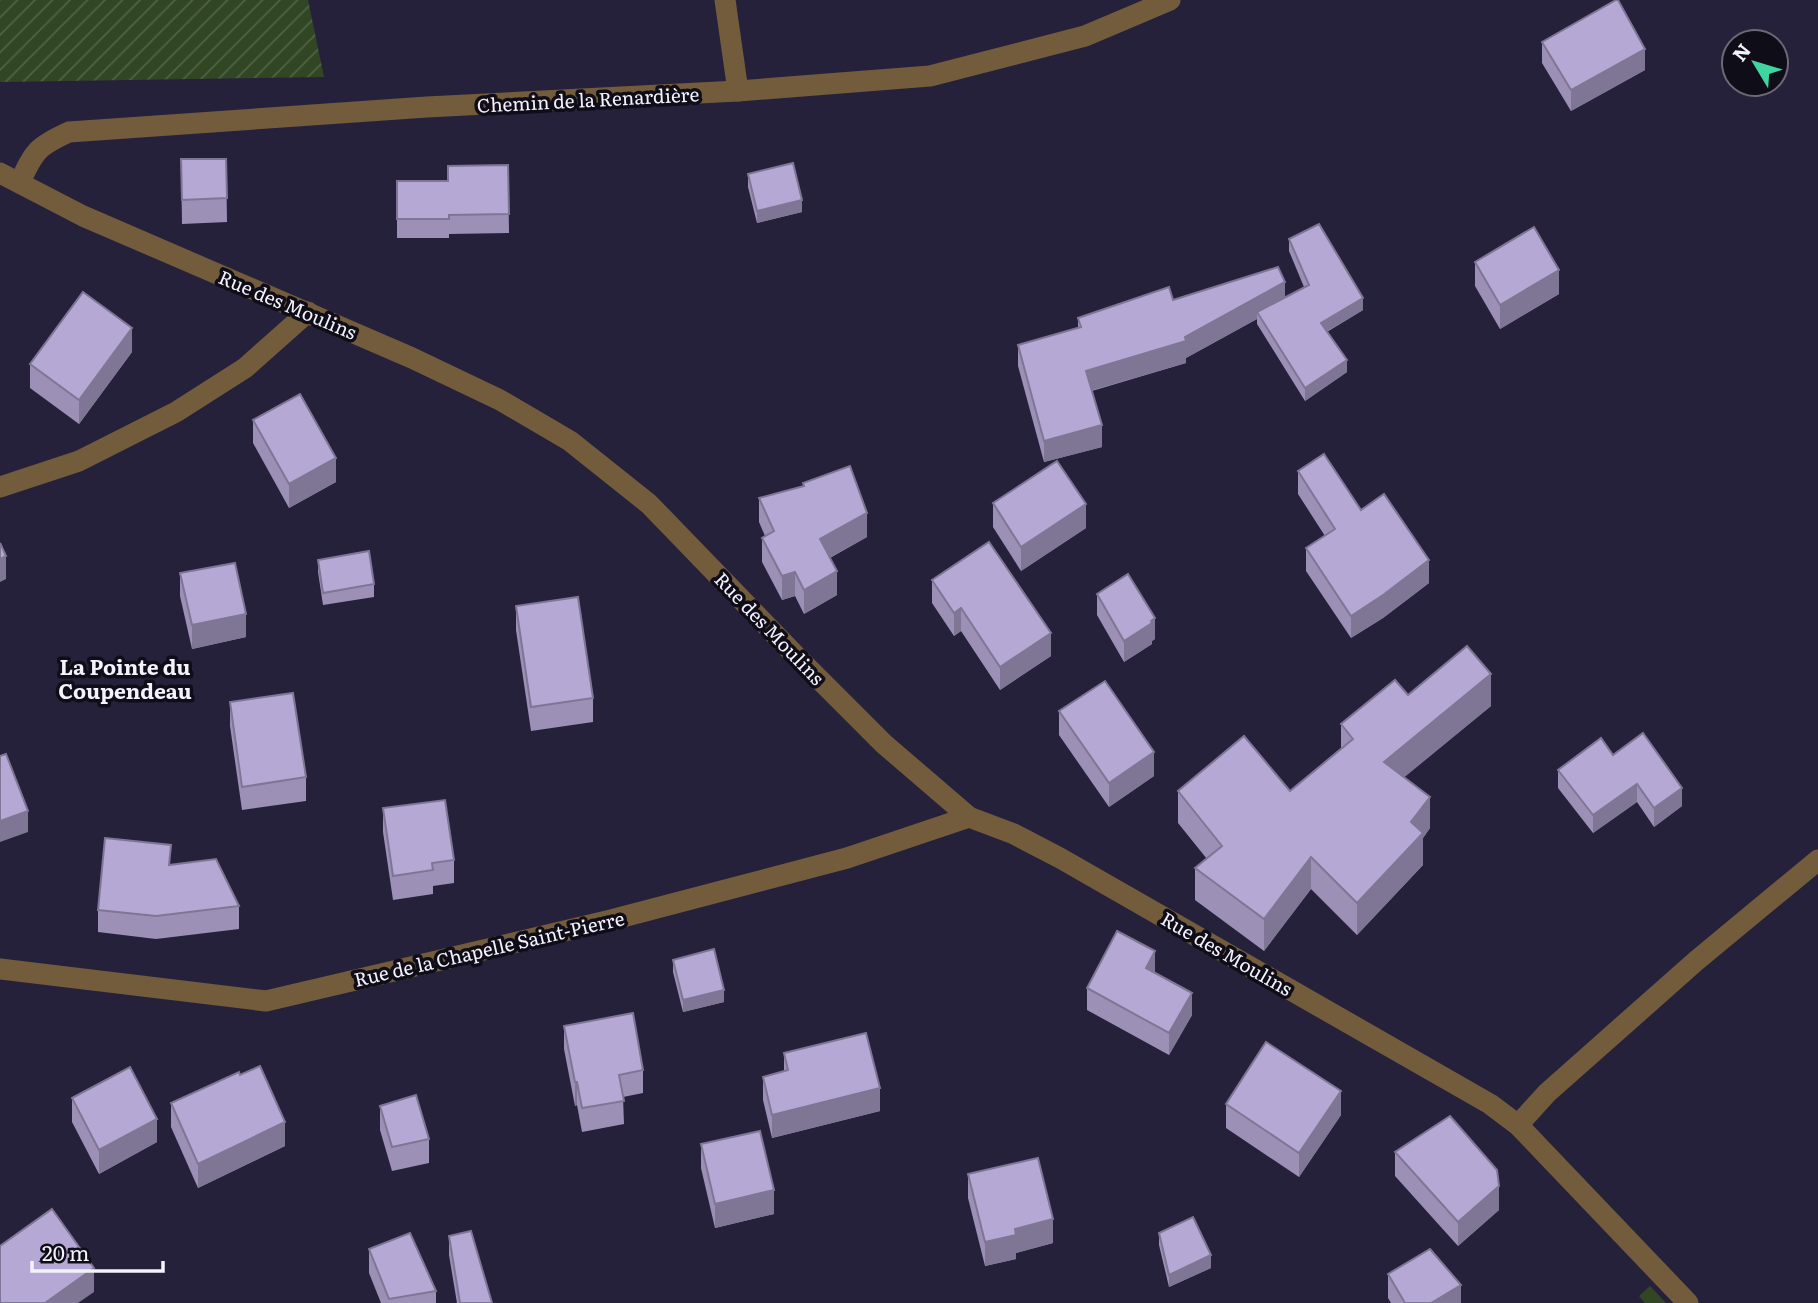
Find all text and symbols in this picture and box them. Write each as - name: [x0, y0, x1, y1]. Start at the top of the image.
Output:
- north arrow: [1720, 28, 1790, 98]
- text: N: [1725, 37, 1757, 67]
- street label: Chemin de la Renardière: [476, 79, 700, 119]
- street label: Rue des Moulins: [215, 262, 362, 346]
- street label: Rue des Moulins: [709, 565, 832, 691]
- district label: La Pointe du Coupendeau: [58, 650, 192, 705]
- street label: Rue de la Chapelle Saint-Pierre: [351, 903, 627, 993]
- street label: Rue des Moulins: [1156, 904, 1298, 1002]
- scale bar: [32, 1230, 163, 1274]
- text: 20 m: [42, 1236, 89, 1267]

